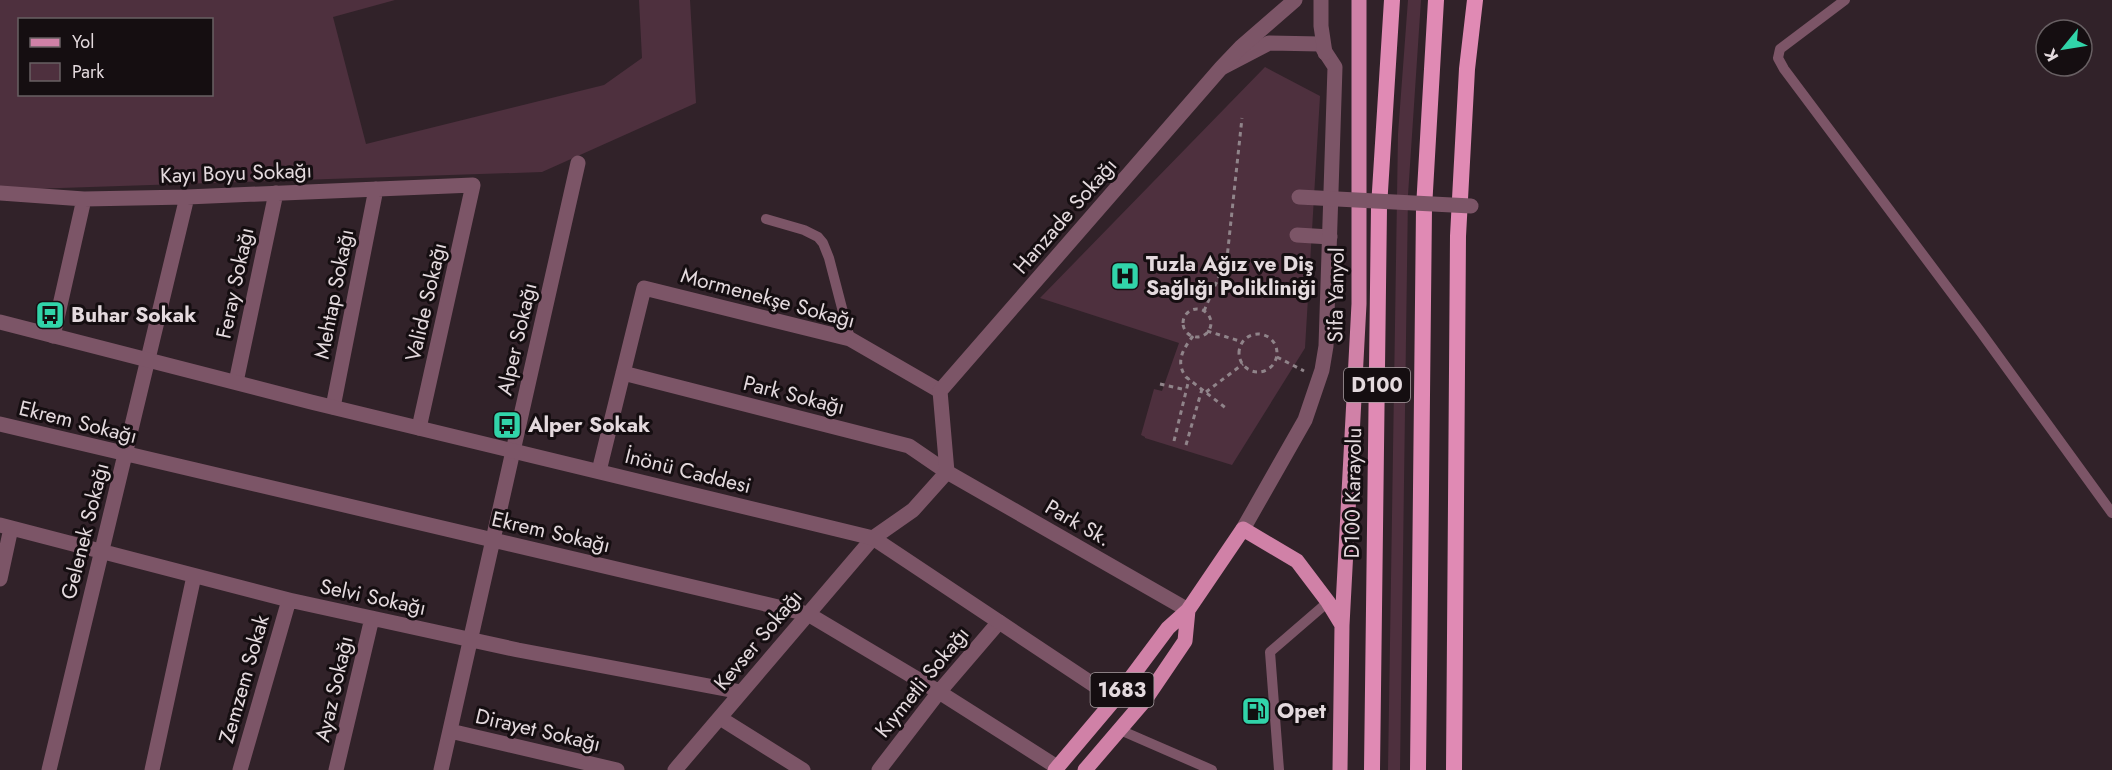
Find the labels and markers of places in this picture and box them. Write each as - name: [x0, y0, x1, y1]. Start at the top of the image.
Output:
- place label: Tuzla Ağız ve Diş Sağlığı Polikliniği: [1146, 249, 1316, 303]
- hospital icon: Tuzla Ağız ve Diş Sağlığı Polikliniği: [1109, 260, 1141, 292]
- bus stop icon: Buhar Sokak: [34, 299, 66, 331]
- place label: Buhar Sokak: [71, 300, 196, 330]
- bus stop icon: Alper Sokak: [491, 409, 523, 441]
- place label: Alper Sokak: [527, 410, 650, 440]
- fuel station icon: Opet: [1240, 695, 1272, 727]
- place label: Opet: [1277, 696, 1326, 726]

